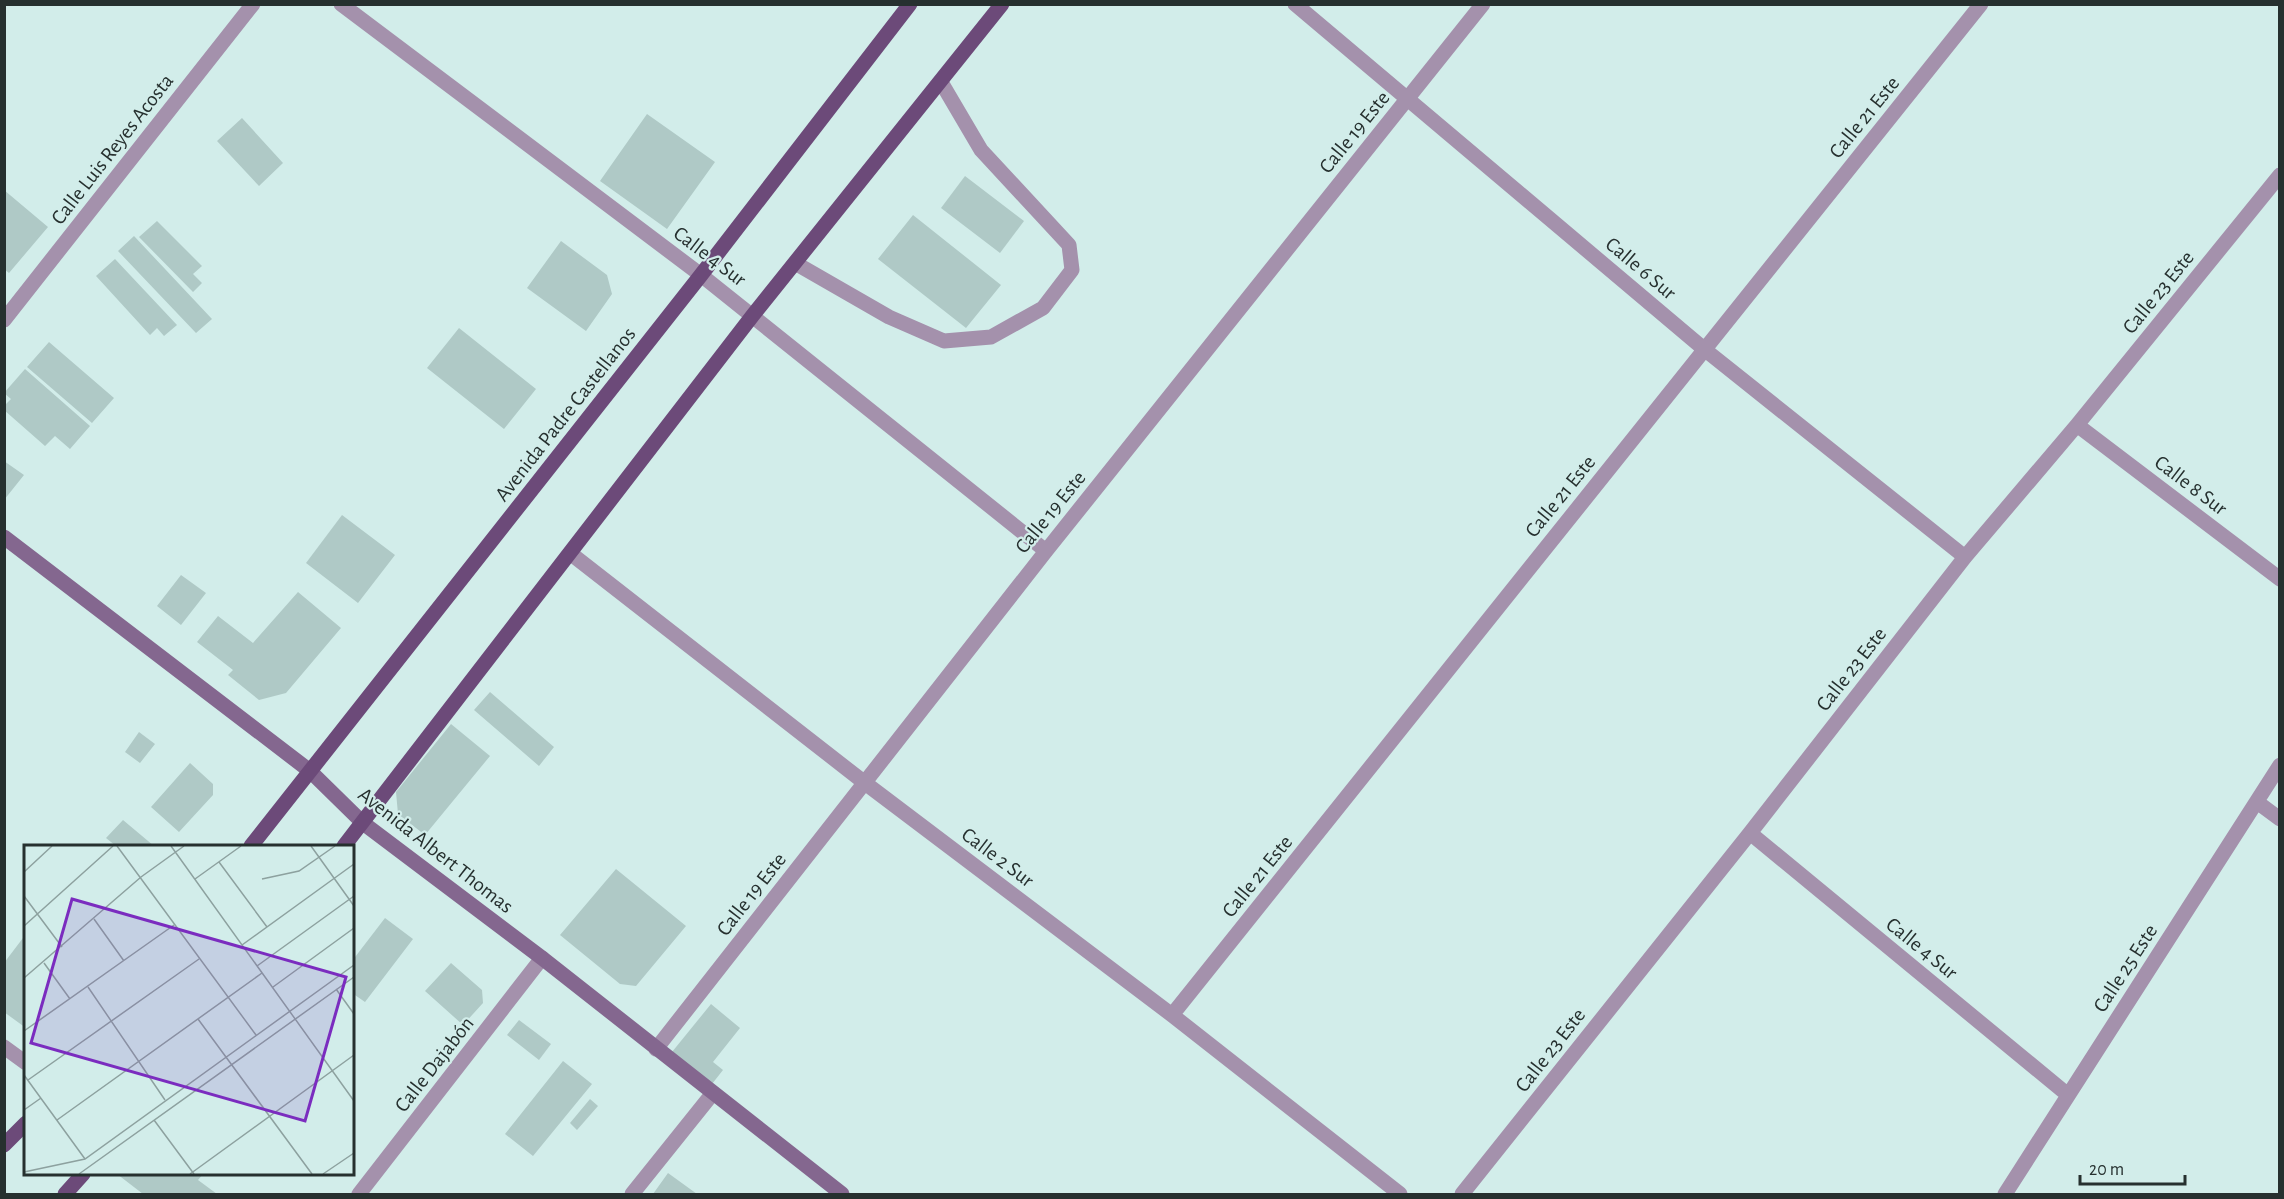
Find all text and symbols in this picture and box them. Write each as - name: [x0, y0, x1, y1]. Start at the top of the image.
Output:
- street label: Calle Luis Reyes Acosta: [47, 70, 178, 228]
- street label: Calle 21 Este: [1825, 72, 1904, 162]
- street label: Calle 19 Este: [1315, 87, 1394, 177]
- street label: Calle 4 Sur: [669, 222, 750, 290]
- street label: Calle 6 Sur: [1601, 233, 1680, 304]
- street label: Calle 23 Este: [2119, 247, 2198, 338]
- street label: Avenida Padre Castellanos: [491, 323, 640, 505]
- street label: Calle 21 Este: [1521, 451, 1600, 541]
- street label: Calle 8 Sur: [2151, 452, 2231, 519]
- street label: Calle 19 Este: [1011, 467, 1090, 557]
- street label: Calle 23 Este: [1812, 624, 1890, 715]
- street label: Avenida Albert Thomas: [354, 784, 517, 917]
- street label: Calle 2 Sur: [958, 824, 1038, 891]
- street label: Calle 21 Este: [1218, 831, 1297, 921]
- inset map: [24, 845, 354, 1175]
- street label: Calle 19 Este: [713, 849, 790, 940]
- street label: Calle 4 Sur: [1882, 914, 1961, 983]
- street label: Calle 25 Este: [2089, 921, 2161, 1016]
- street label: Calle 23 Este: [1511, 1005, 1589, 1096]
- street label: Calle Dajabón: [391, 1013, 478, 1116]
- scale bar: [2080, 1148, 2185, 1186]
- text: 20 m: [2089, 1161, 2124, 1179]

